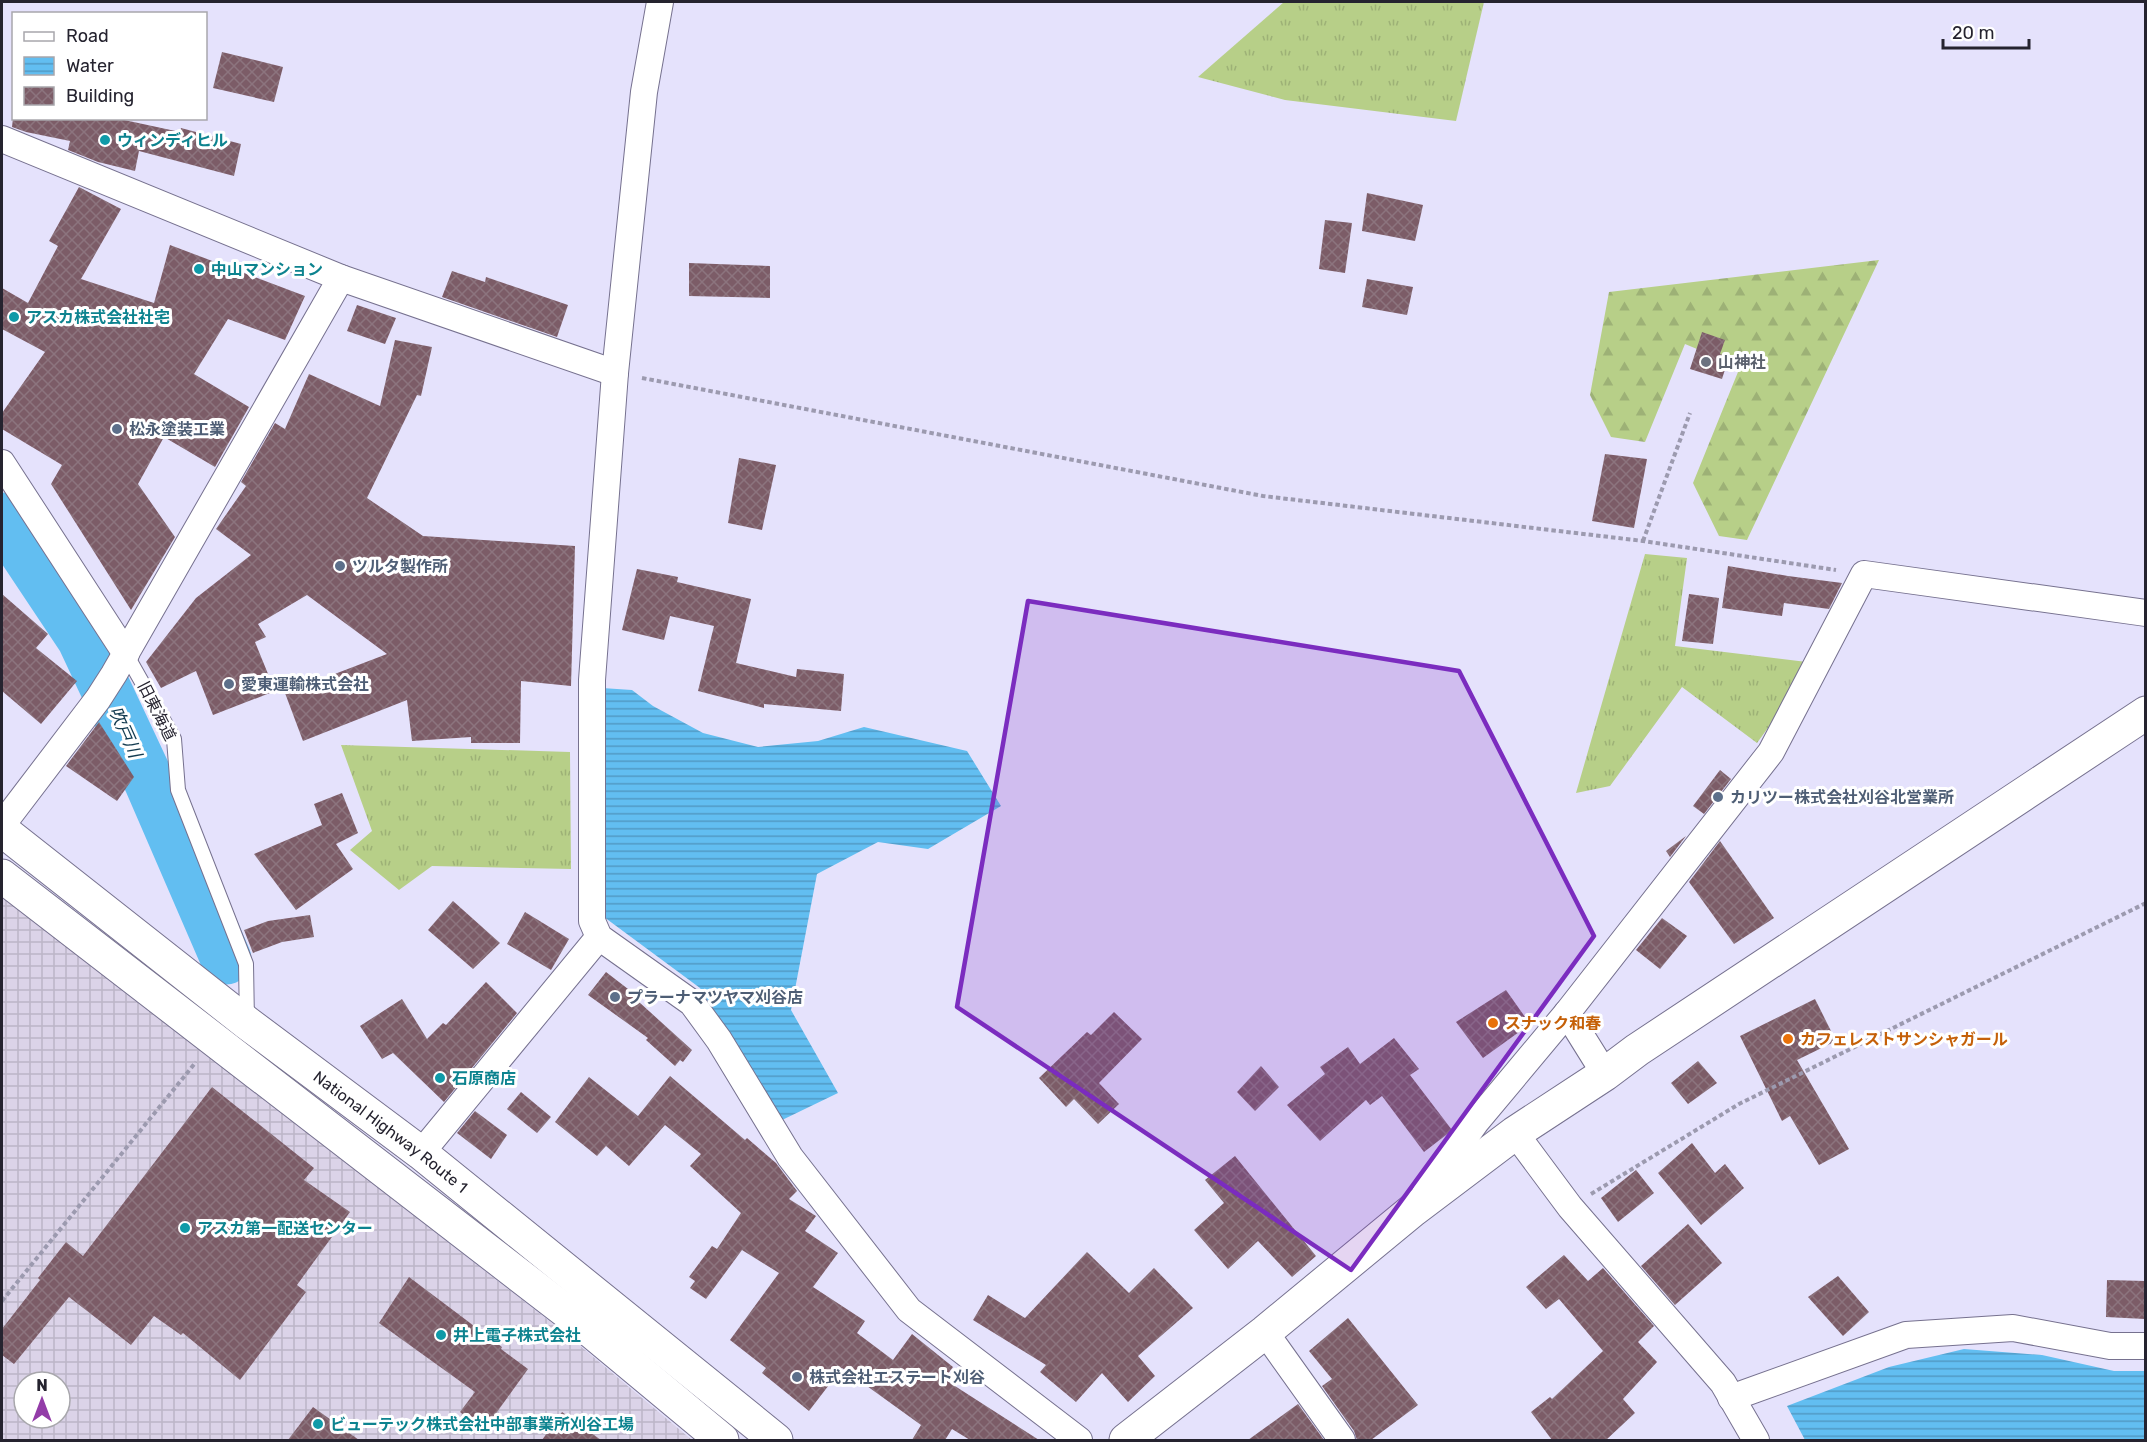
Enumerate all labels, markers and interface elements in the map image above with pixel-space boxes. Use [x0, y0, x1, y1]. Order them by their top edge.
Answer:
legend [12, 12, 207, 120]
scale bar [1943, 12, 2028, 50]
text: 20 m [1952, 22, 1994, 44]
text: Road [66, 25, 109, 47]
text: Water [66, 55, 114, 77]
text: Building [66, 85, 134, 107]
place label: ウィンディヒル [117, 131, 228, 150]
marker: ウィンディヒル [98, 133, 112, 147]
place label: 中山マンション [211, 260, 323, 279]
marker: 中山マンション [192, 262, 206, 276]
place label: アスカ株式会社社宅 [26, 308, 170, 327]
marker: アスカ株式会社社宅 [7, 310, 21, 324]
place label: 山神社 [1718, 353, 1766, 372]
marker: 山神社 [1699, 355, 1713, 369]
place label: 松永塗装工業 [129, 420, 225, 439]
marker: 松永塗装工業 [110, 422, 124, 436]
place label: ツルタ製作所 [352, 557, 448, 576]
marker: ツルタ製作所 [333, 559, 347, 573]
place label: 愛東運輸株式会社 [241, 675, 369, 694]
marker: 愛東運輸株式会社 [222, 677, 236, 691]
street label: 旧東海道 [134, 678, 180, 744]
water label: 吹戸川 [104, 703, 147, 763]
place label: カリツー株式会社刈谷北営業所 [1730, 788, 1954, 807]
marker: カリツー株式会社刈谷北営業所 [1711, 790, 1725, 804]
place label: プラーナマツヤマ刈谷店 [627, 988, 803, 1007]
marker: プラーナマツヤマ刈谷店 [608, 990, 622, 1004]
place label: スナック和春 [1505, 1014, 1601, 1033]
marker: スナック和春 [1486, 1016, 1500, 1030]
place label: カフェレストサンシャガール [1800, 1030, 2008, 1049]
marker: カフェレストサンシャガール [1781, 1032, 1795, 1046]
street label: National Highway Route 1 [310, 1067, 472, 1196]
place label: 石原商店 [452, 1069, 516, 1088]
marker: 石原商店 [433, 1071, 447, 1085]
place label: アスカ第一配送センター [197, 1219, 373, 1238]
marker: アスカ第一配送センター [178, 1221, 192, 1235]
place label: 井上電子株式会社 [453, 1326, 581, 1345]
marker: 井上電子株式会社 [434, 1328, 448, 1342]
place label: 株式会社エステート刈谷 [809, 1368, 985, 1387]
north arrow [12, 1370, 72, 1430]
marker: 株式会社エステート刈谷 [790, 1370, 804, 1384]
text: N [36, 1376, 48, 1395]
place label: ビューテック株式会社中部事業所刈谷工場 [330, 1415, 634, 1434]
marker: ビューテック株式会社中部事業所刈谷工場 [311, 1417, 325, 1431]

